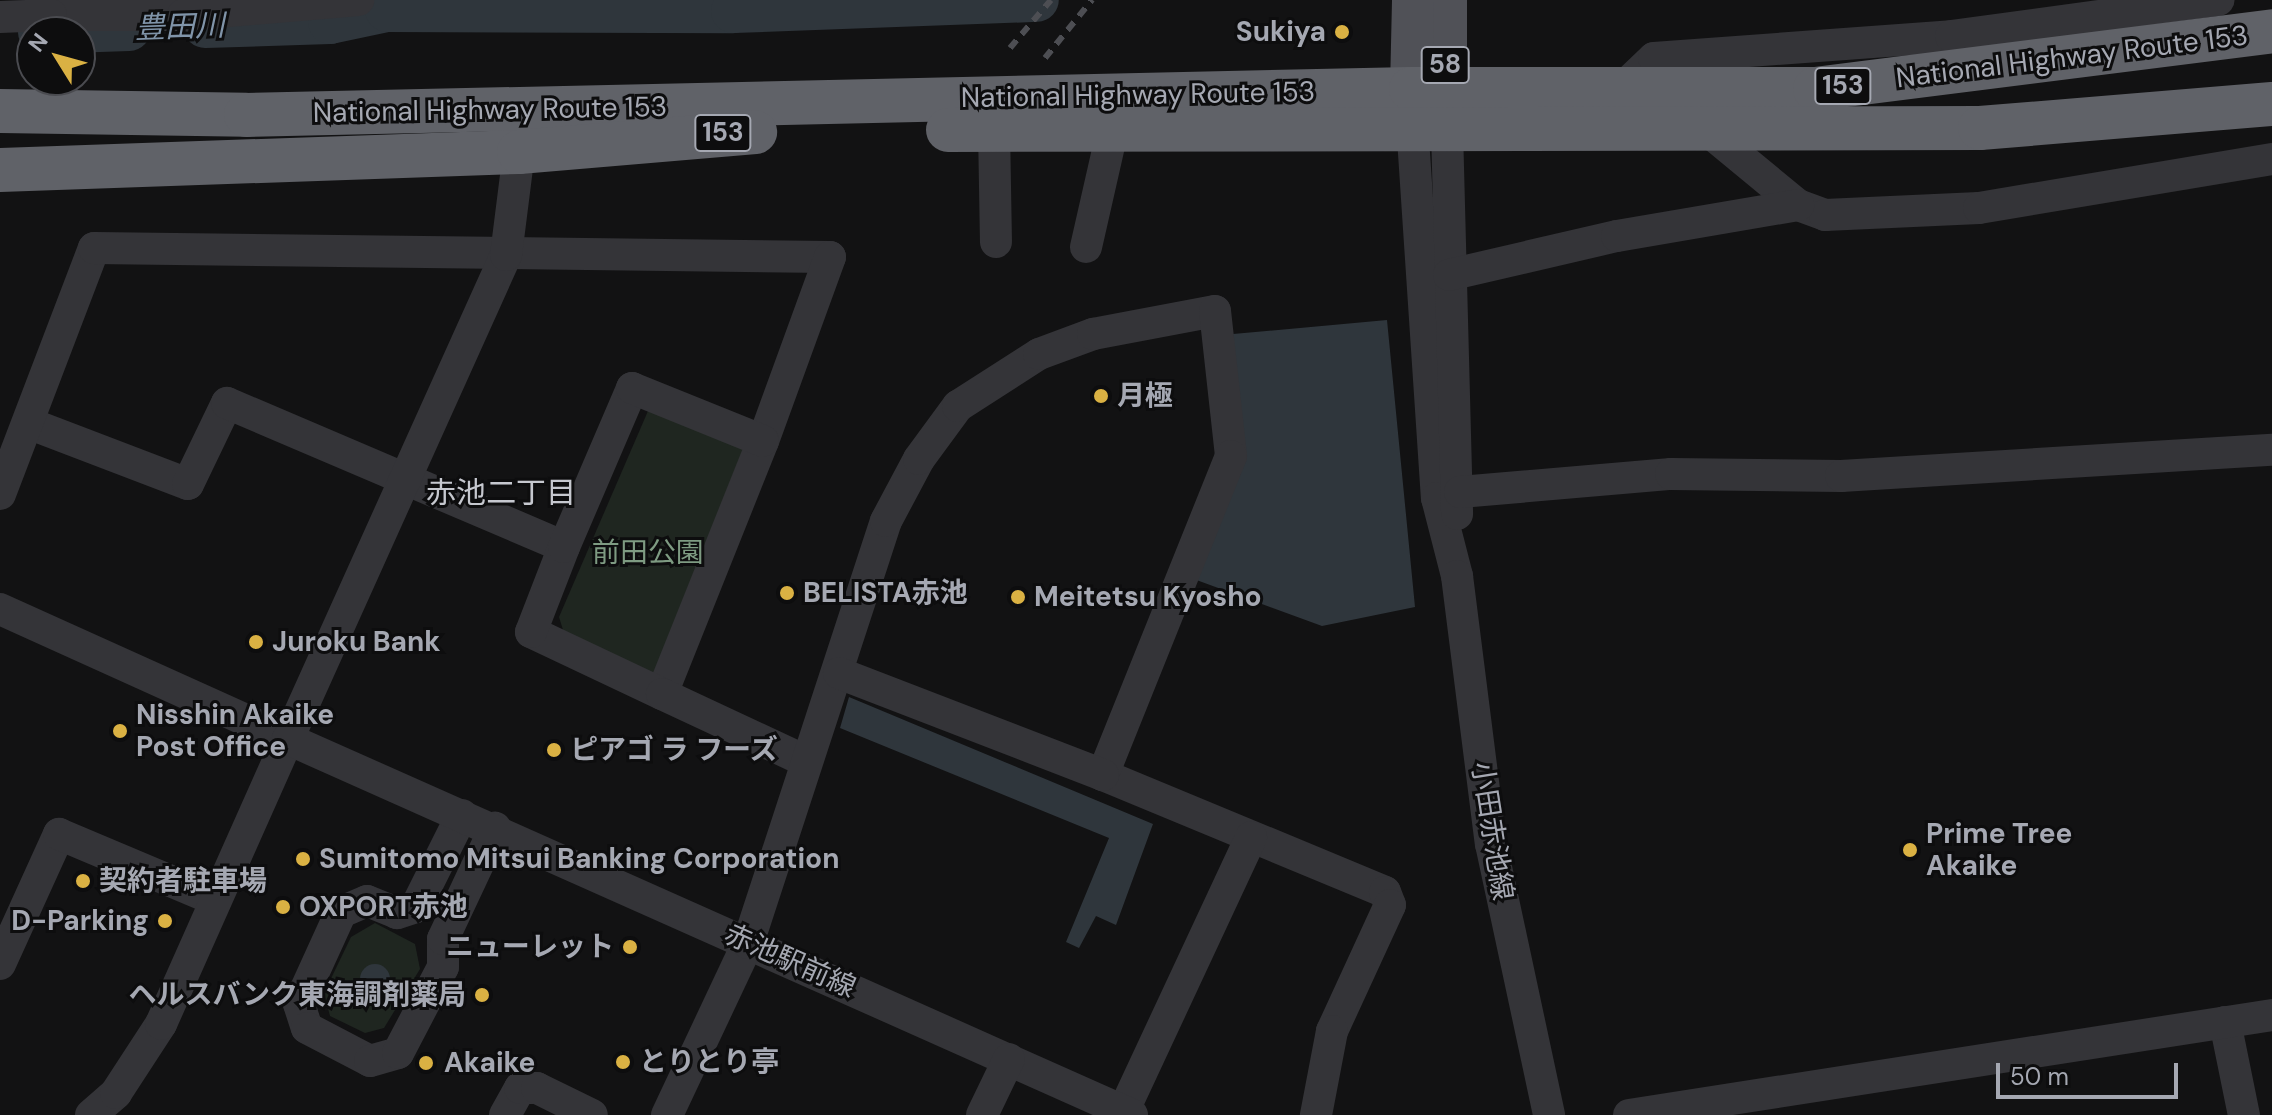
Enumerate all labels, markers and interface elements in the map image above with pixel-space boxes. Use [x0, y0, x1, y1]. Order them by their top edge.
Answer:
water label: 豊田川 [134, 7, 226, 47]
place label: Sukiya [1236, 15, 1326, 49]
north arrow [16, 16, 96, 96]
street label: National Highway Route 153 [1894, 19, 2250, 95]
marker: Sukiya [1333, 23, 1351, 41]
text: N [22, 27, 54, 58]
road number: 58 [1419, 43, 1471, 87]
road number: 153 [1813, 64, 1873, 108]
street label: National Highway Route 153 [961, 75, 1315, 115]
street label: National Highway Route 153 [313, 90, 667, 130]
road number: 153 [693, 111, 753, 155]
place label: 月極 [1117, 379, 1173, 413]
marker: 月極 [1092, 387, 1110, 405]
district label: 赤池二丁目 [426, 475, 576, 511]
park label: 前田公園 [592, 536, 704, 570]
place label: BELISTA赤池 [803, 576, 968, 610]
place label: Meitetsu Kyosho [1034, 580, 1262, 614]
marker: BELISTA赤池 [778, 584, 796, 602]
marker: Meitetsu Kyosho [1009, 588, 1027, 606]
place label: Juroku Bank [272, 625, 440, 659]
marker: Juroku Bank [247, 633, 265, 651]
place label: Nisshin Akaike Post Office [136, 698, 334, 764]
marker: Nisshin Akaike Post Office [111, 722, 129, 740]
place label: ピアゴ ラ フーズ [570, 733, 779, 767]
marker: ピアゴ ラ フーズ [545, 741, 563, 759]
street label: 小田赤池線 [1464, 759, 1520, 903]
place label: Prime Tree Akaike [1926, 817, 2072, 883]
marker: Prime Tree Akaike [1901, 841, 1919, 859]
place label: Sumitomo Mitsui Banking Corporation [319, 842, 839, 876]
marker: Sumitomo Mitsui Banking Corporation [294, 850, 312, 868]
place label: 契約者駐車場 [99, 864, 267, 898]
marker: 契約者駐車場 [74, 872, 92, 890]
place label: OXPORT赤池 [299, 890, 468, 924]
marker: OXPORT赤池 [274, 898, 292, 916]
place label: D-Parking [11, 904, 149, 938]
marker: D-Parking [156, 912, 174, 930]
street label: 赤池駅前線 [719, 917, 861, 1005]
place label: ニューレット [446, 930, 614, 964]
marker: ニューレット [621, 938, 639, 956]
place label: ヘルスバンク東海調剤薬局 [130, 978, 466, 1012]
marker: ヘルスバンク東海調剤薬局 [473, 986, 491, 1004]
place label: とりとり亭 [639, 1045, 779, 1079]
place label: Akaike [444, 1046, 535, 1080]
scale bar [2000, 1047, 2182, 1097]
marker: Akaike [415, 1052, 437, 1074]
marker: とりとり亭 [614, 1053, 632, 1071]
text: 50 m [2010, 1061, 2069, 1092]

